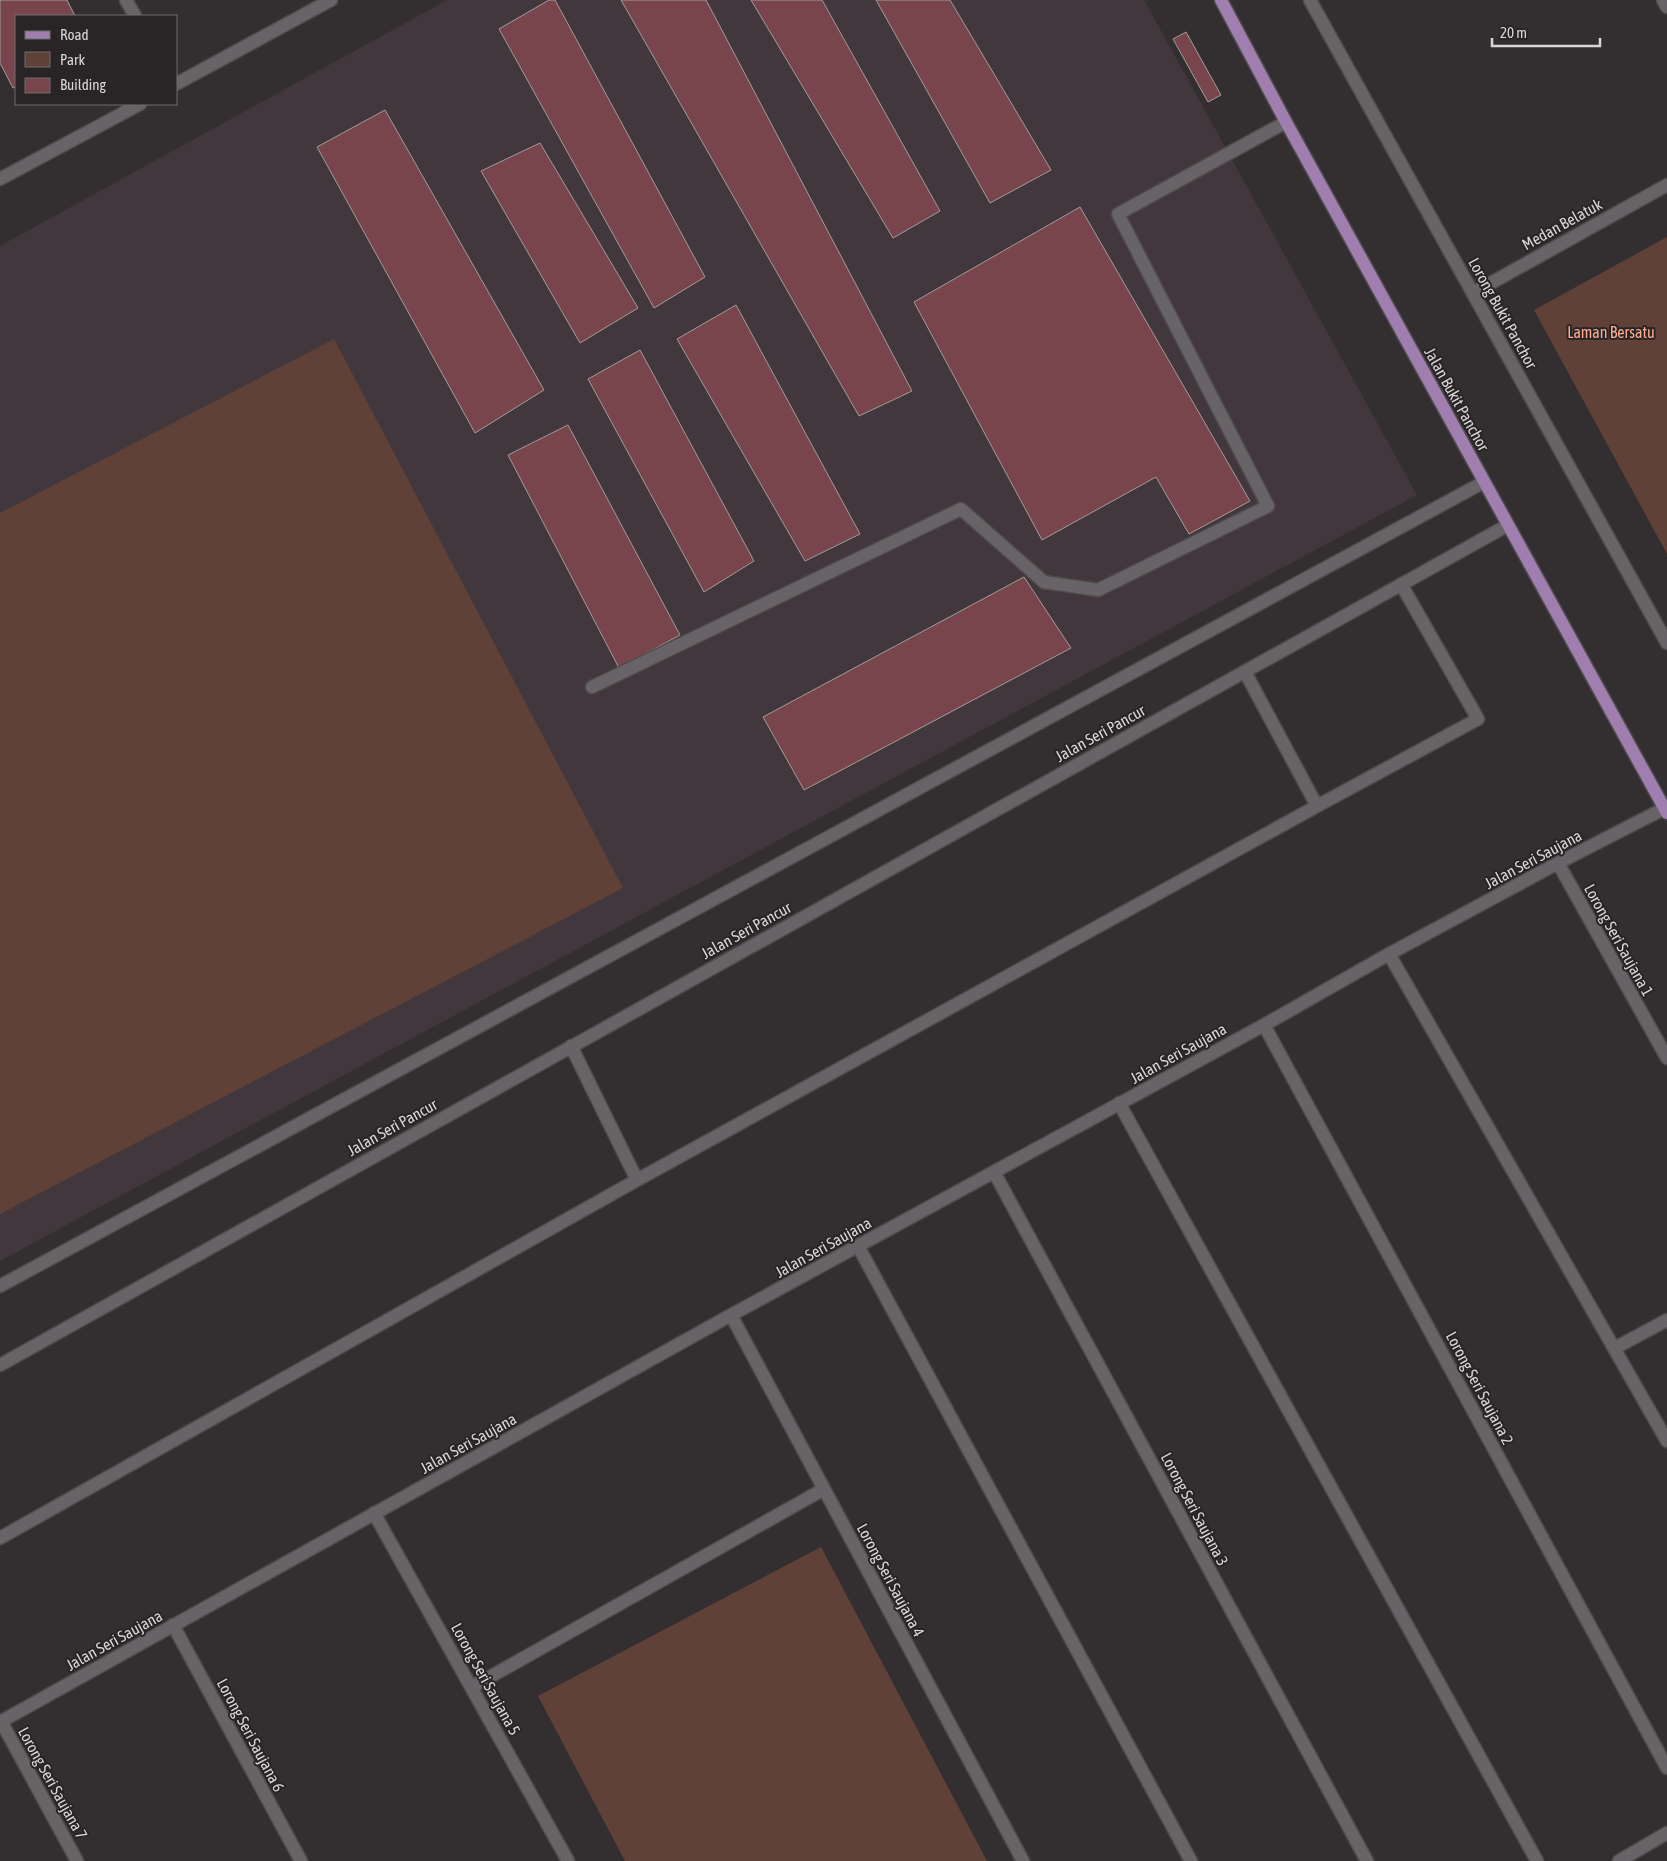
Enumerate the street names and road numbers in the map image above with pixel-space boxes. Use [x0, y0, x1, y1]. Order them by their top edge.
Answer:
street label: Medan Belatuk [1519, 195, 1605, 253]
street label: Lorong Bukit Panchor [1464, 255, 1541, 372]
street label: Jalan Bukit Panchor [1421, 344, 1493, 454]
street label: Jalan Seri Pancur [1052, 701, 1148, 765]
street label: Jalan Seri Saujana [1482, 826, 1585, 893]
street label: Lorong Seri Saujana 1 [1580, 881, 1657, 1000]
street label: Jalan Seri Pancur [698, 898, 794, 962]
street label: Jalan Seri Saujana [1127, 1019, 1230, 1088]
street label: Jalan Seri Pancur [344, 1095, 440, 1159]
street label: Jalan Seri Saujana [772, 1213, 875, 1282]
street label: Lorong Seri Saujana 2 [1442, 1328, 1517, 1448]
street label: Jalan Seri Saujana [417, 1409, 520, 1478]
street label: Lorong Seri Saujana 3 [1157, 1449, 1232, 1569]
street label: Lorong Seri Saujana 4 [853, 1520, 928, 1640]
street label: Jalan Seri Saujana [63, 1606, 166, 1675]
street label: Lorong Seri Saujana 5 [447, 1620, 524, 1739]
street label: Lorong Seri Saujana 6 [213, 1675, 288, 1795]
street label: Lorong Seri Saujana 7 [14, 1724, 91, 1843]

